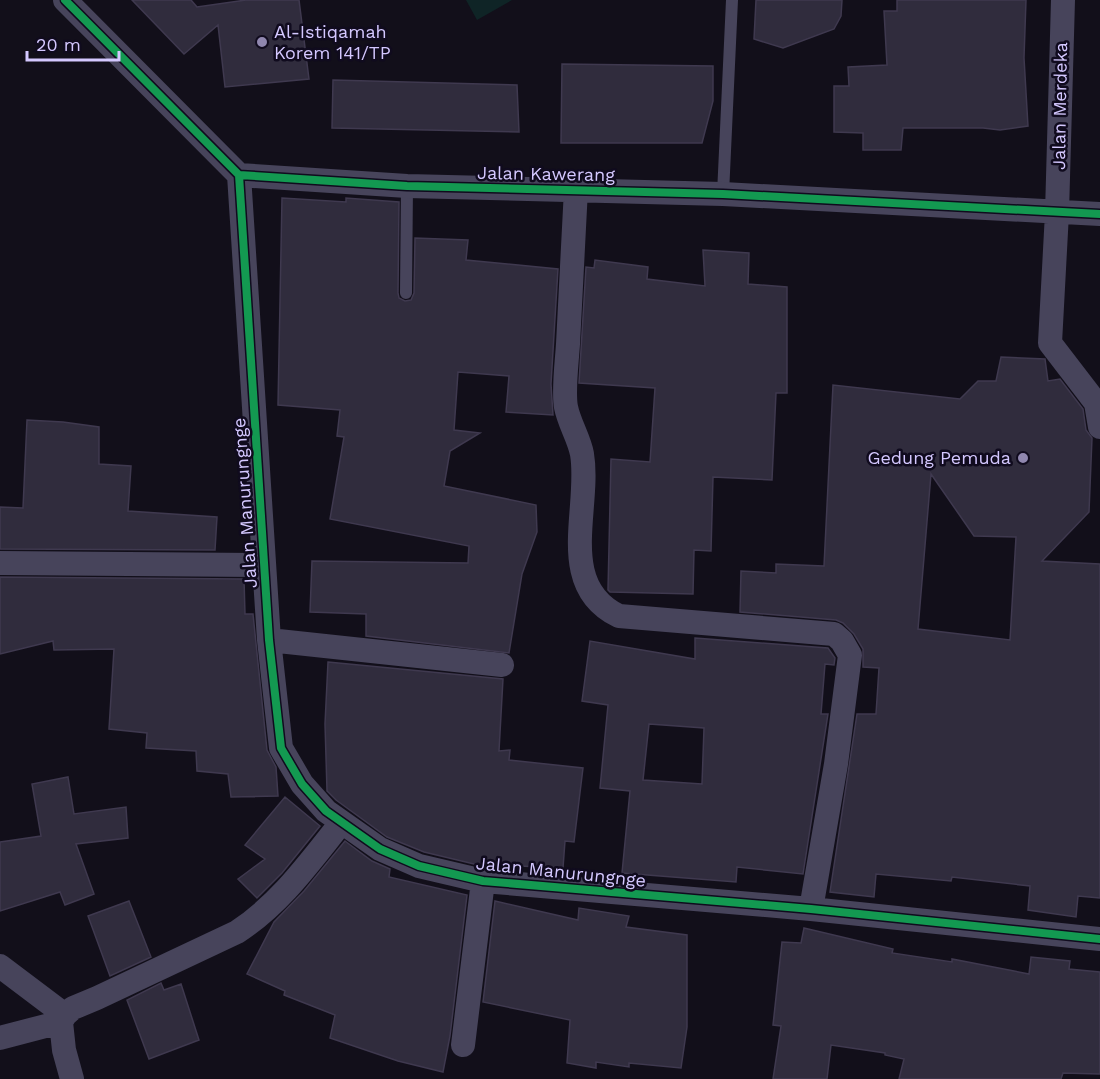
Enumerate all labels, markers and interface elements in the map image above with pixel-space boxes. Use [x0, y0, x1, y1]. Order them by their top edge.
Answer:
place label: Al-Istiqamah Korem 141/TP [274, 21, 391, 63]
scale bar [27, 24, 118, 62]
text: 20 m [36, 34, 81, 55]
marker: Al-Istiqamah Korem 141/TP [255, 35, 269, 49]
street label: Jalan Merdeka [1048, 42, 1071, 170]
street label: Jalan Kawerang [477, 162, 615, 185]
street label: Jalan Manurungnge [228, 417, 261, 589]
place label: Gedung Pemuda [867, 447, 1011, 468]
marker: Gedung Pemuda [1016, 451, 1030, 465]
street label: Jalan Manurungnge [475, 852, 647, 891]

